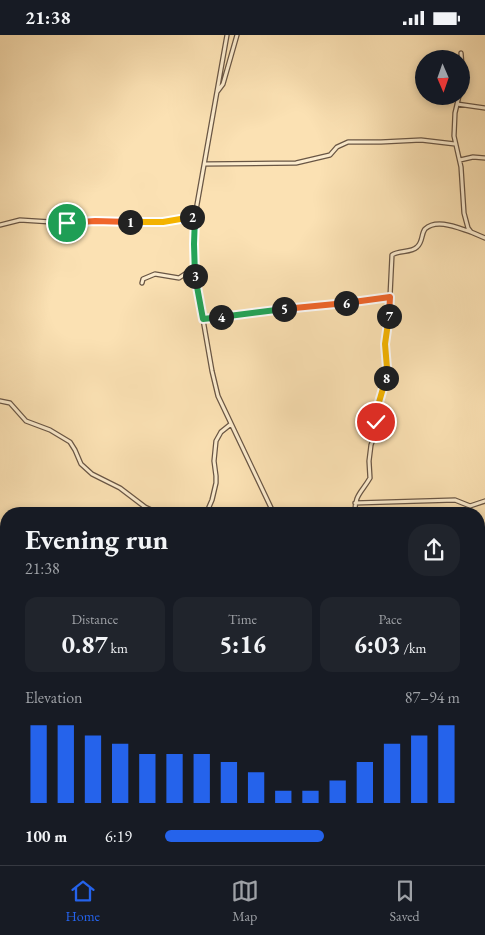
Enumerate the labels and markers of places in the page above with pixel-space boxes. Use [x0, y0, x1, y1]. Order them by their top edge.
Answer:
pin [46, 202, 88, 244]
pin: 2 [180, 205, 204, 229]
pin: 1 [118, 209, 142, 235]
pin: 3 [182, 263, 208, 289]
pin: 6 [334, 291, 358, 315]
pin: 5 [272, 297, 296, 321]
pin: 7 [376, 303, 402, 329]
pin: 4 [208, 305, 234, 329]
pin: 8 [374, 365, 398, 391]
pin [355, 401, 397, 443]

